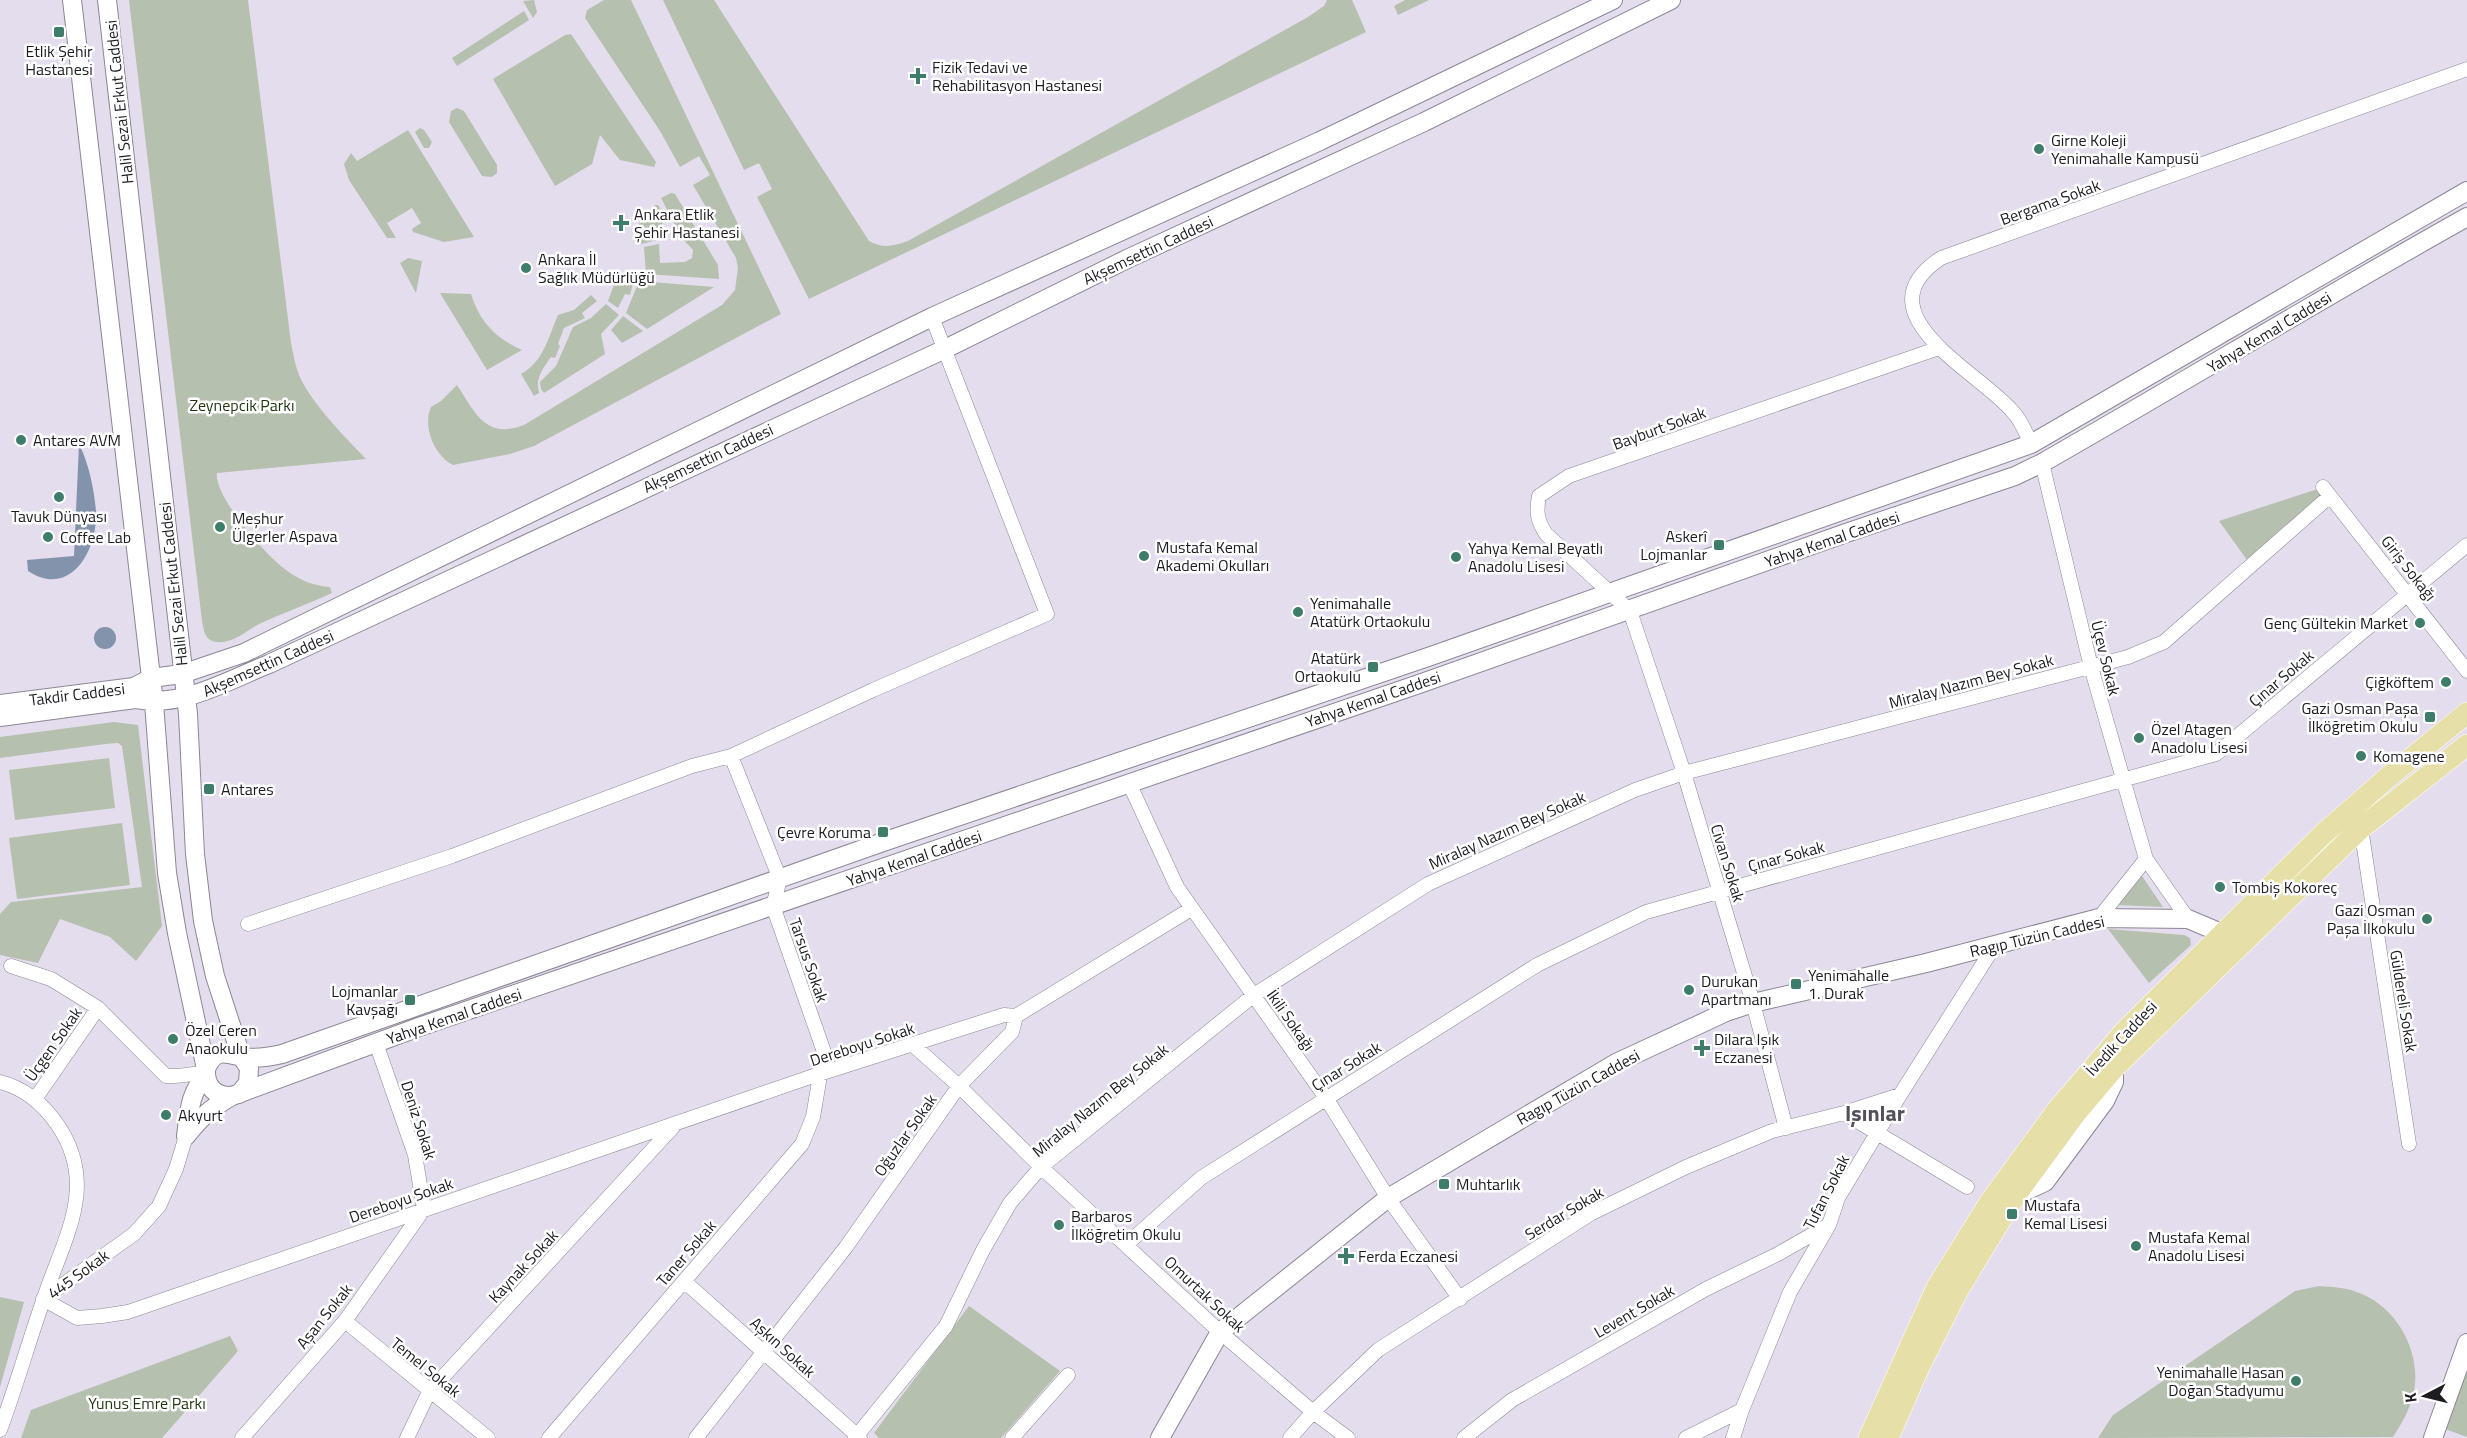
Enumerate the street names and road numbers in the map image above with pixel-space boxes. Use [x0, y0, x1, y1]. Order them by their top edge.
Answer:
street label: Halil Sezai Erkut Caddesi [98, 19, 140, 185]
street label: Bergama Sokak [1997, 173, 2104, 231]
street label: Akşemsettin Caddesi [1079, 209, 1217, 291]
street label: Yahya Kemal Caddesi [2202, 285, 2336, 379]
street label: Bayburt Sokak [1609, 400, 1709, 456]
street label: Akşemsettin Caddesi [639, 417, 777, 499]
street label: Halil Sezai Erkut Caddesi [152, 501, 194, 667]
street label: Yahya Kemal Caddesi [1761, 505, 1903, 573]
street label: Giriş Sokağı [2376, 530, 2442, 606]
street label: Üçev Sokak [2085, 618, 2127, 698]
street label: Akşemsettin Caddesi [199, 623, 337, 703]
street label: Çınar Sokak [2243, 643, 2319, 712]
street label: Miralay Nazım Bey Sokak [1886, 647, 2056, 715]
street label: Yahya Kemal Caddesi [1302, 665, 1444, 733]
street label: Takdir Caddesi [28, 676, 126, 712]
street label: Miralay Nazım Bey Sokak [1425, 784, 1590, 875]
street label: Civan Sokak [1705, 821, 1751, 905]
street label: Yahya Kemal Caddesi [843, 824, 985, 892]
street label: Çınar Sokak [1745, 834, 1827, 878]
street label: Ragıp Tüzün Caddesi [1967, 909, 2107, 963]
street label: Tarsus Sokak [783, 915, 835, 1006]
street label: Güldereli Sokak [2384, 948, 2424, 1054]
street label: Yahya Kemal Caddesi [383, 982, 525, 1050]
street label: İkili Sokağı [1261, 984, 1321, 1056]
street label: İvedik Caddesi [2080, 995, 2162, 1081]
street label: Üçgen Sokak [19, 1002, 88, 1086]
street label: Dereboyu Sokak [807, 1016, 918, 1072]
street label: Çınar Sokak [1306, 1035, 1386, 1097]
street label: Miralay Nazım Bey Sokak [1027, 1037, 1174, 1163]
street label: Ragıp Tüzün Caddesi [1512, 1043, 1644, 1131]
street label: Deniz Sokak [395, 1077, 443, 1163]
street label: Oğuzlar Sokak [868, 1089, 942, 1181]
street label: Tufan Sokak [1797, 1150, 1855, 1234]
street label: Dereboyu Sokak [346, 1171, 457, 1229]
street label: Serdar Sokak [1520, 1180, 1608, 1246]
street label: Taner Sokak [650, 1214, 722, 1291]
street label: Kaynak Sokak [483, 1224, 564, 1308]
street label: 445 Sokak [42, 1243, 114, 1305]
street label: Omurtak Sokak [1159, 1250, 1251, 1338]
street label: Aşan Sokak [290, 1278, 358, 1354]
street label: Levent Sokak [1589, 1278, 1679, 1344]
street label: Aşkın Sokak [745, 1311, 821, 1383]
street label: Temel Sokak [386, 1331, 466, 1403]

